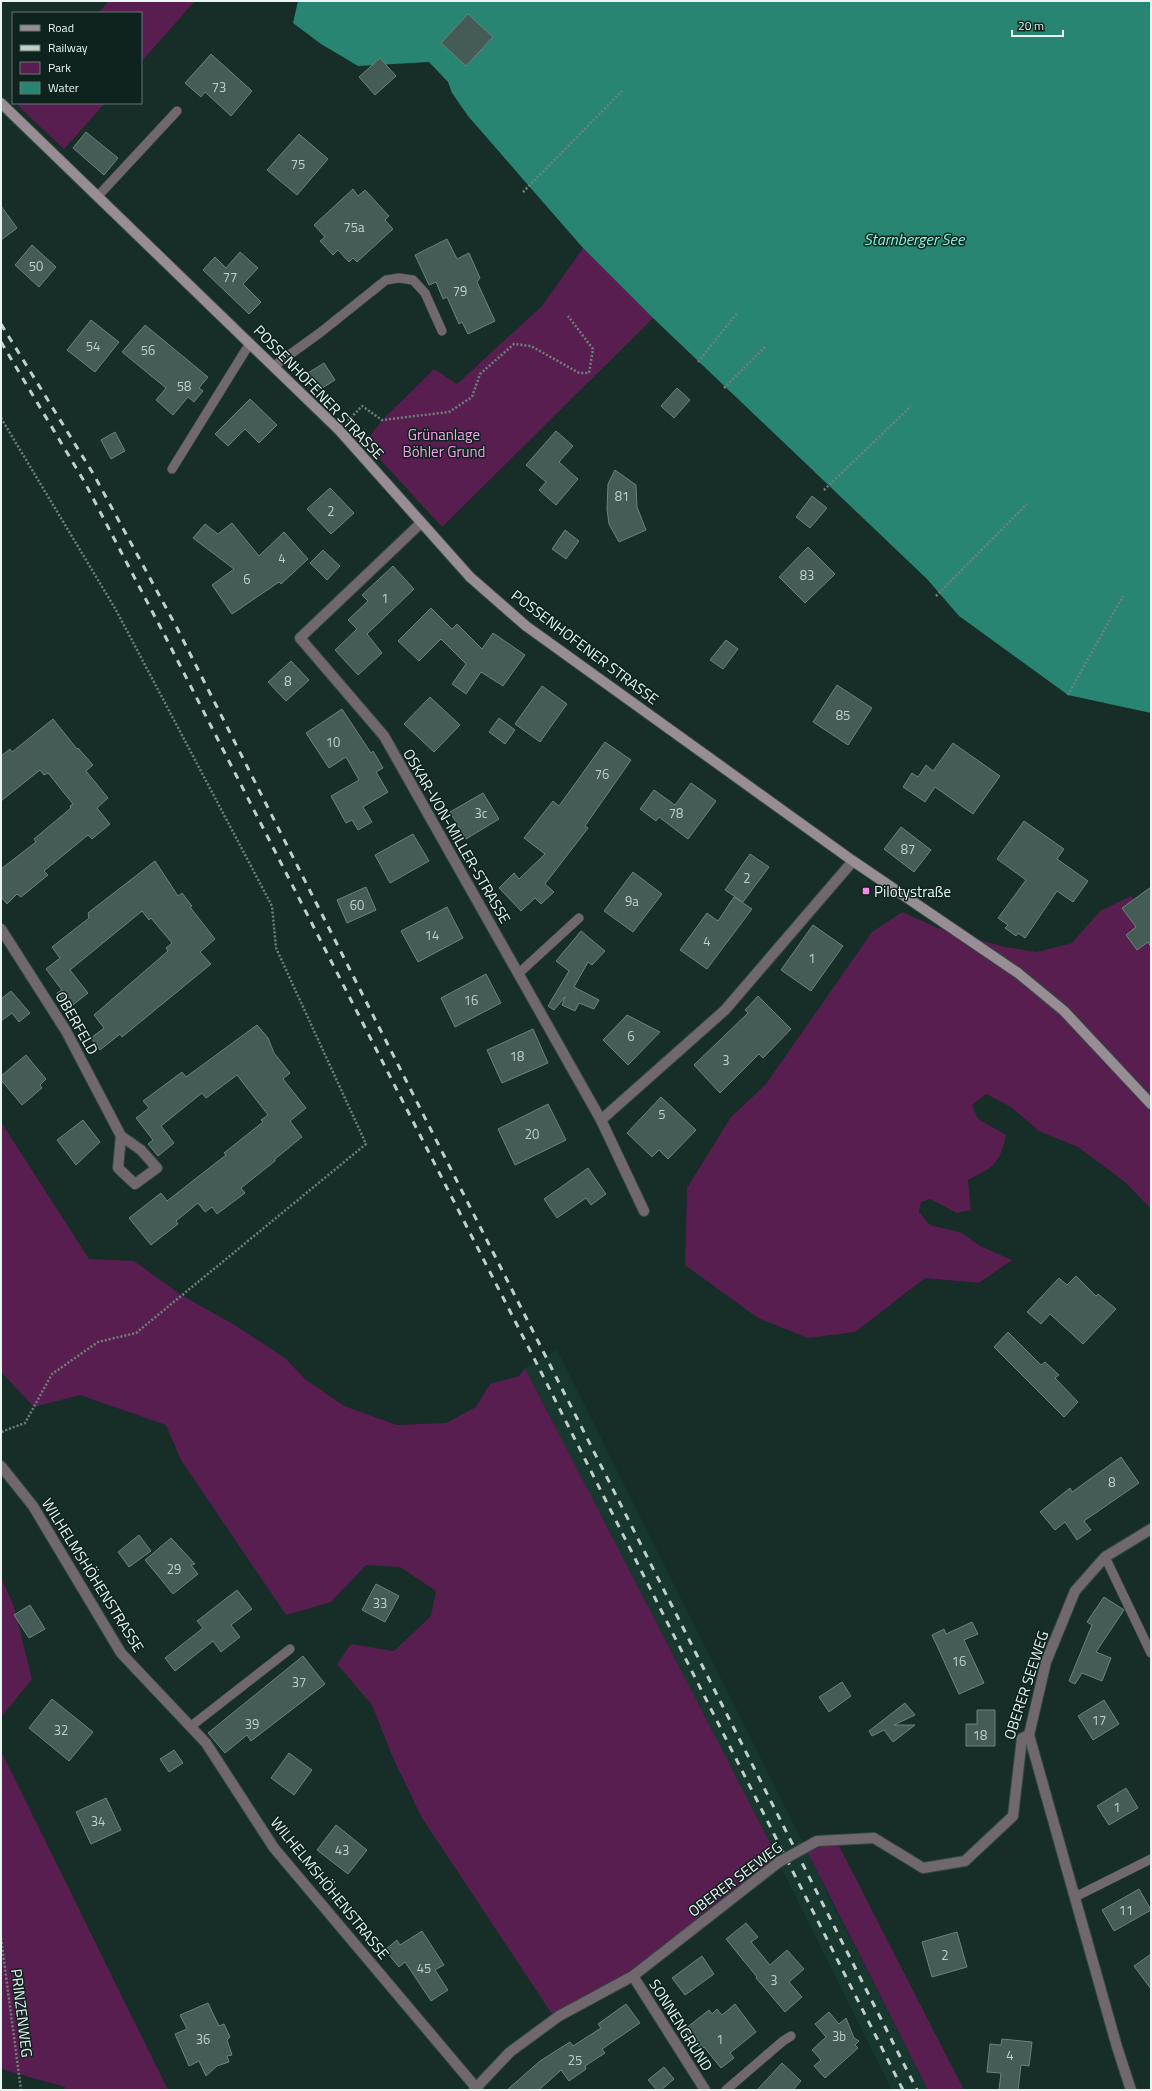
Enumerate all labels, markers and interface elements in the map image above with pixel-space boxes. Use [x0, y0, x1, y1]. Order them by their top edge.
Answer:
legend [12, 12, 142, 104]
scale bar [1012, 12, 1063, 38]
text: 20 m [1018, 16, 1044, 35]
text: Road [48, 18, 74, 37]
text: Railway [48, 38, 88, 57]
text: Park [48, 58, 71, 77]
house number: 73 [212, 77, 226, 97]
text: Water [48, 78, 79, 97]
house number: 75 [291, 154, 305, 174]
house number: 75a [343, 217, 365, 237]
water label: Starnberger See [864, 227, 966, 251]
house number: 50 [29, 256, 43, 276]
house number: 77 [223, 267, 237, 287]
house number: 79 [453, 281, 467, 301]
street label: POSSENHOFENER STRASSE [248, 320, 390, 464]
house number: 54 [86, 336, 100, 356]
house number: 56 [141, 340, 155, 360]
house number: 58 [177, 376, 191, 396]
park label: Grünanlage Böhler Grund [402, 423, 486, 463]
house number: 81 [615, 486, 629, 506]
house number: 2 [327, 501, 335, 521]
house number: 4 [278, 548, 286, 568]
house number: 83 [800, 565, 814, 585]
house number: 6 [243, 569, 251, 589]
street label: POSSENHOFENER STRASSE [507, 584, 663, 710]
house number: 1 [381, 588, 389, 608]
house number: 8 [284, 671, 292, 691]
house number: 85 [836, 705, 850, 725]
house number: 10 [326, 732, 340, 752]
street label: OSKAR-VON-MILLER-STRASSE [397, 744, 517, 928]
house number: 76 [595, 764, 609, 784]
house number: 3c [475, 803, 488, 823]
house number: 78 [669, 803, 683, 823]
house number: 87 [901, 839, 915, 859]
house number: 2 [743, 868, 751, 888]
place label: Pilotystraße [874, 880, 951, 903]
marker: Pilotystraße [861, 886, 871, 896]
house number: 9a [625, 891, 639, 911]
house number: 60 [350, 895, 364, 915]
house number: 14 [425, 925, 439, 945]
house number: 4 [703, 931, 711, 951]
house number: 1 [808, 948, 816, 968]
street label: OBERFELD [50, 987, 104, 1059]
house number: 16 [464, 990, 478, 1010]
house number: 6 [627, 1026, 635, 1046]
house number: 18 [510, 1046, 524, 1066]
house number: 3 [722, 1050, 730, 1070]
house number: 5 [658, 1104, 666, 1124]
house number: 20 [525, 1124, 539, 1144]
house number: 8 [1108, 1472, 1116, 1492]
street label: WILHELMSHÖHENSTRASSE [36, 1494, 150, 1656]
house number: 29 [167, 1559, 181, 1579]
house number: 33 [373, 1593, 387, 1613]
street label: OBERER SEEWEG [998, 1628, 1054, 1742]
house number: 16 [952, 1651, 966, 1671]
house number: 37 [292, 1672, 306, 1692]
house number: 17 [1092, 1710, 1106, 1730]
house number: 39 [245, 1714, 259, 1734]
house number: 32 [54, 1720, 68, 1740]
house number: 18 [973, 1725, 987, 1745]
house number: 1 [1113, 1797, 1121, 1817]
house number: 34 [91, 1811, 105, 1831]
street label: WILHELMSHÖHENSTRASSE [265, 1812, 395, 1964]
street label: OBERER SEEWEG [683, 1836, 787, 1922]
house number: 43 [335, 1840, 349, 1860]
house number: 11 [1119, 1900, 1133, 1920]
house number: 2 [941, 1945, 949, 1965]
house number: 45 [417, 1958, 431, 1978]
street label: PRINZENWEG [5, 1967, 39, 2059]
house number: 3 [770, 1970, 778, 1990]
street label: SONNENGRUND [644, 1975, 718, 2075]
house number: 3b [832, 2026, 846, 2046]
house number: 36 [196, 2029, 210, 2049]
house number: 1 [716, 2029, 724, 2049]
house number: 4 [1006, 2045, 1014, 2065]
house number: 25 [568, 2050, 582, 2070]

